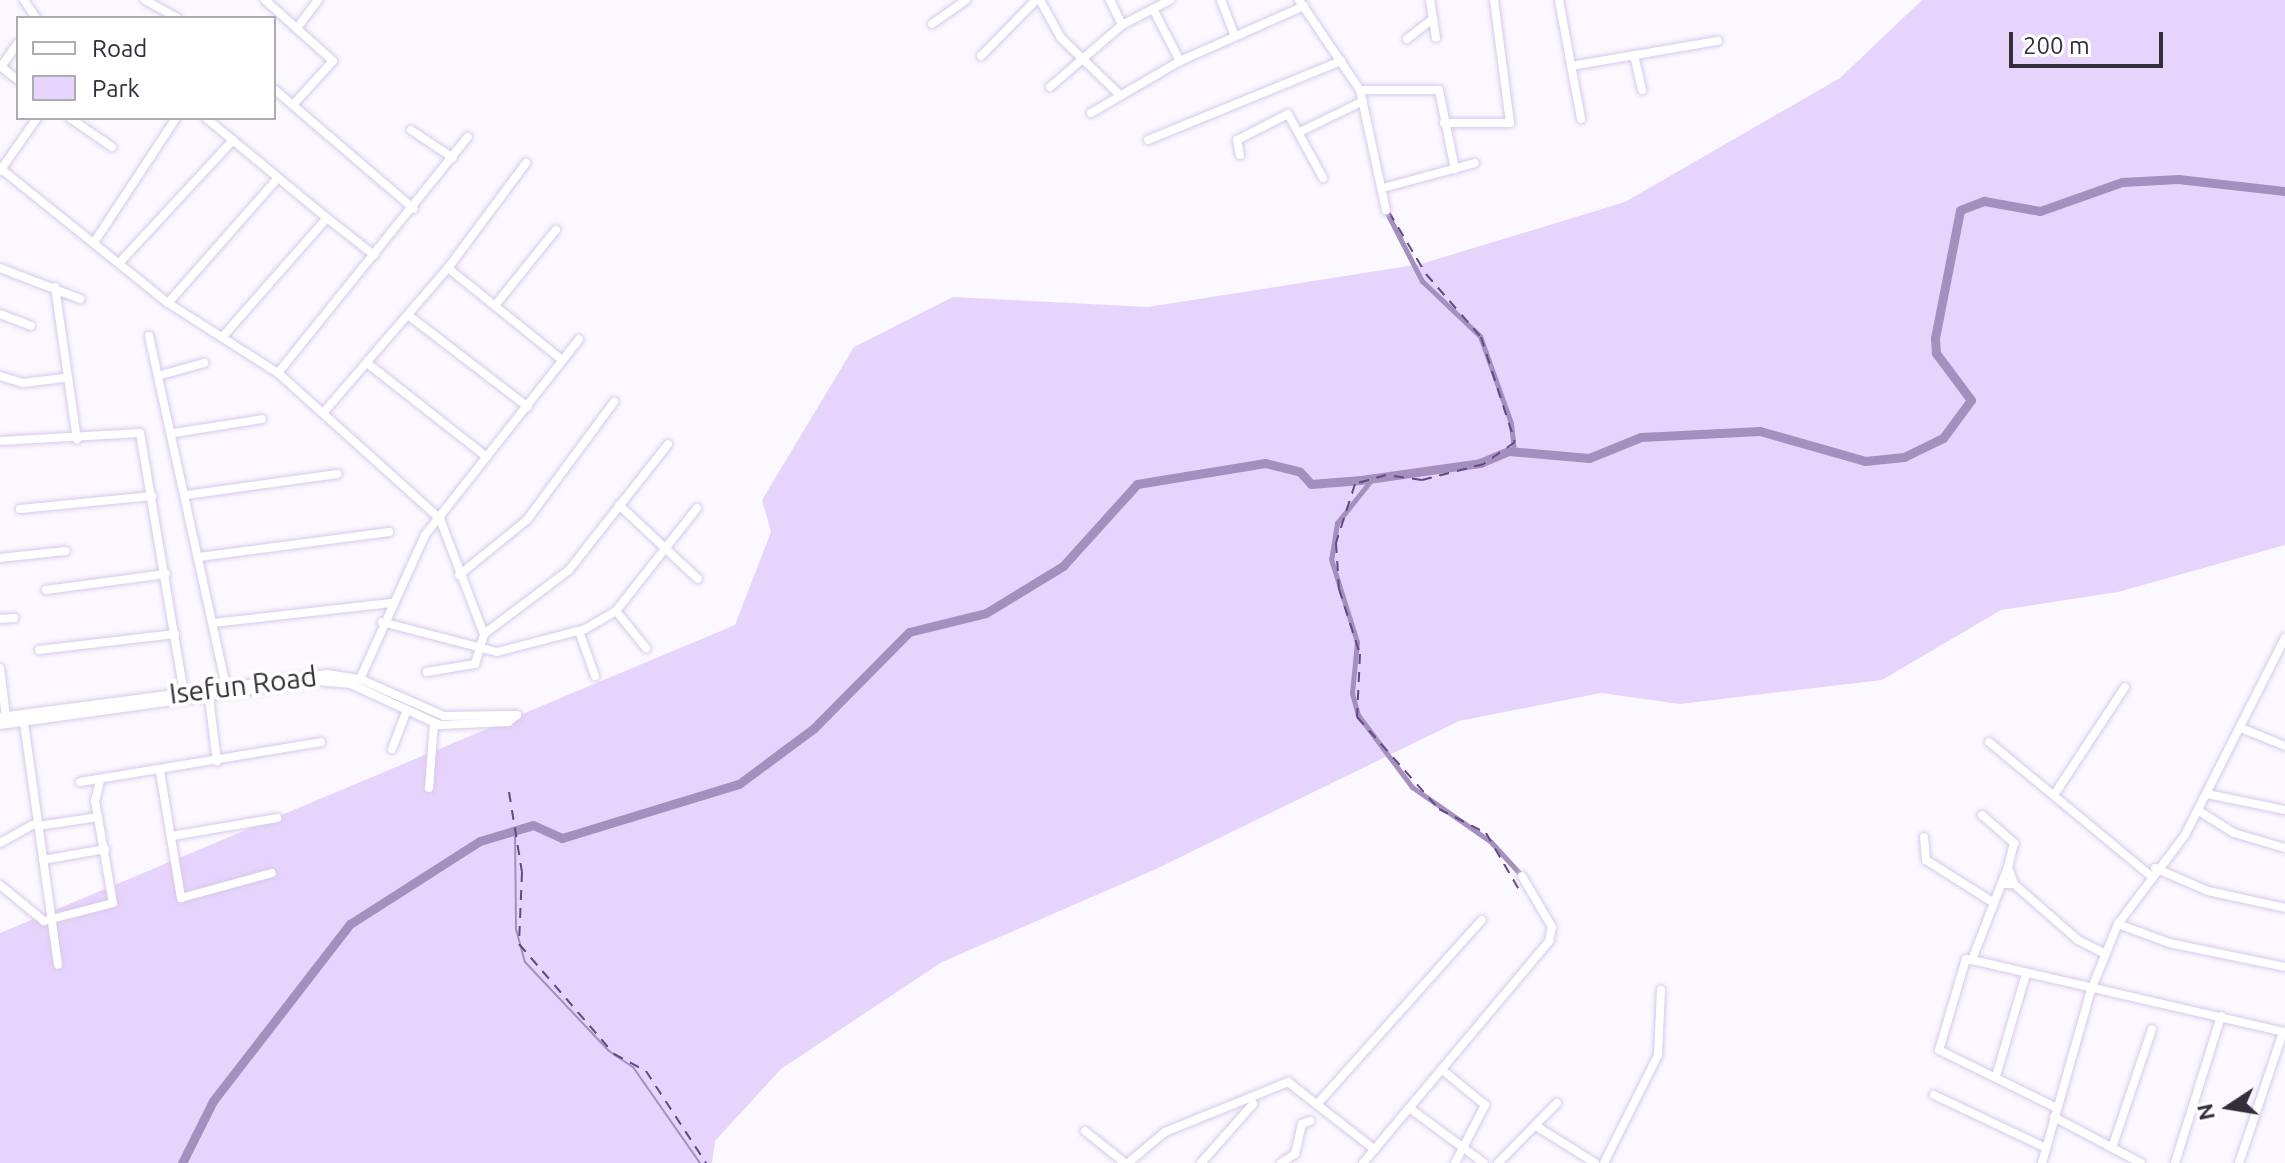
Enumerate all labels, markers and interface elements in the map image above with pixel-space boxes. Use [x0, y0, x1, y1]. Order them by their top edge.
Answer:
legend [16, 16, 276, 120]
scale bar [2013, 16, 2167, 66]
text: 200 m [2023, 32, 2090, 59]
text: Road [92, 35, 147, 62]
text: Park [92, 75, 140, 102]
street label: Isefun Road [167, 659, 319, 711]
north arrow [2189, 1067, 2269, 1147]
text: N [2191, 1101, 2219, 1123]

